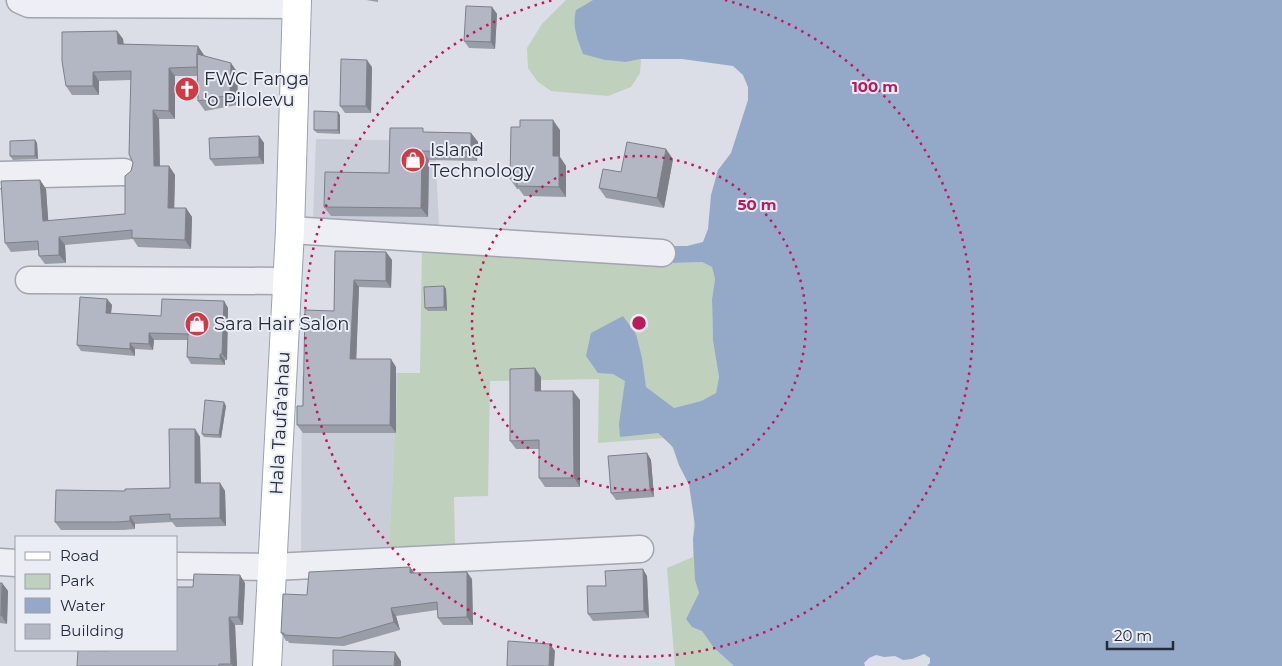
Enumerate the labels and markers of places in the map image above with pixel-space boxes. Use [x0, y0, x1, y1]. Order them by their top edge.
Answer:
place label: FWC Fanga 'o Pilolevu [204, 68, 309, 111]
church icon: FWC Fanga 'o Pilolevu [174, 76, 200, 102]
place label: Island Technology [430, 139, 534, 182]
shop icon: Island Technology [400, 147, 426, 173]
shop icon: Sara Hair Salon [184, 311, 210, 337]
place label: Sara Hair Salon [214, 313, 350, 335]
centre of rings [630, 314, 648, 332]

